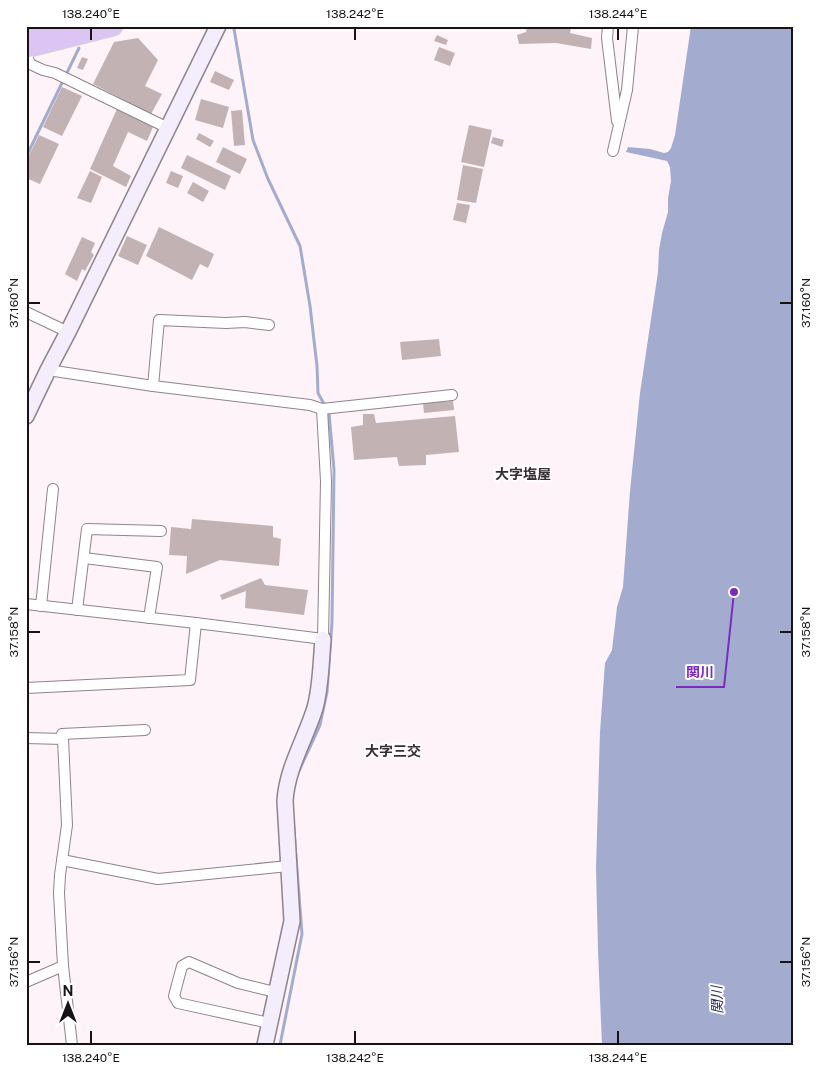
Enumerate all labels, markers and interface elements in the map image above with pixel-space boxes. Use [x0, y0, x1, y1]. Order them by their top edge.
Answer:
text: 138.240°E [62, 7, 120, 21]
text: 138.242°E [326, 7, 384, 21]
text: 138.244°E [589, 7, 647, 21]
text: 37.160°N [7, 278, 21, 328]
text: 37.160°N [799, 278, 813, 328]
district label: 大字塩屋 [495, 466, 551, 482]
text: 37.158°N [7, 607, 21, 657]
text: 37.158°N [799, 607, 813, 657]
callout: 関川 [676, 658, 724, 687]
text: 関川 [686, 664, 714, 680]
district label: 大字三交 [365, 743, 421, 759]
text: 37.156°N [7, 937, 21, 987]
text: 37.156°N [799, 937, 813, 987]
north arrow [42, 978, 92, 1028]
text: N [63, 983, 73, 999]
water label: 関川 [708, 984, 725, 1014]
text: 138.240°E [62, 1051, 120, 1065]
text: 138.242°E [326, 1051, 384, 1065]
text: 138.244°E [589, 1051, 647, 1065]

